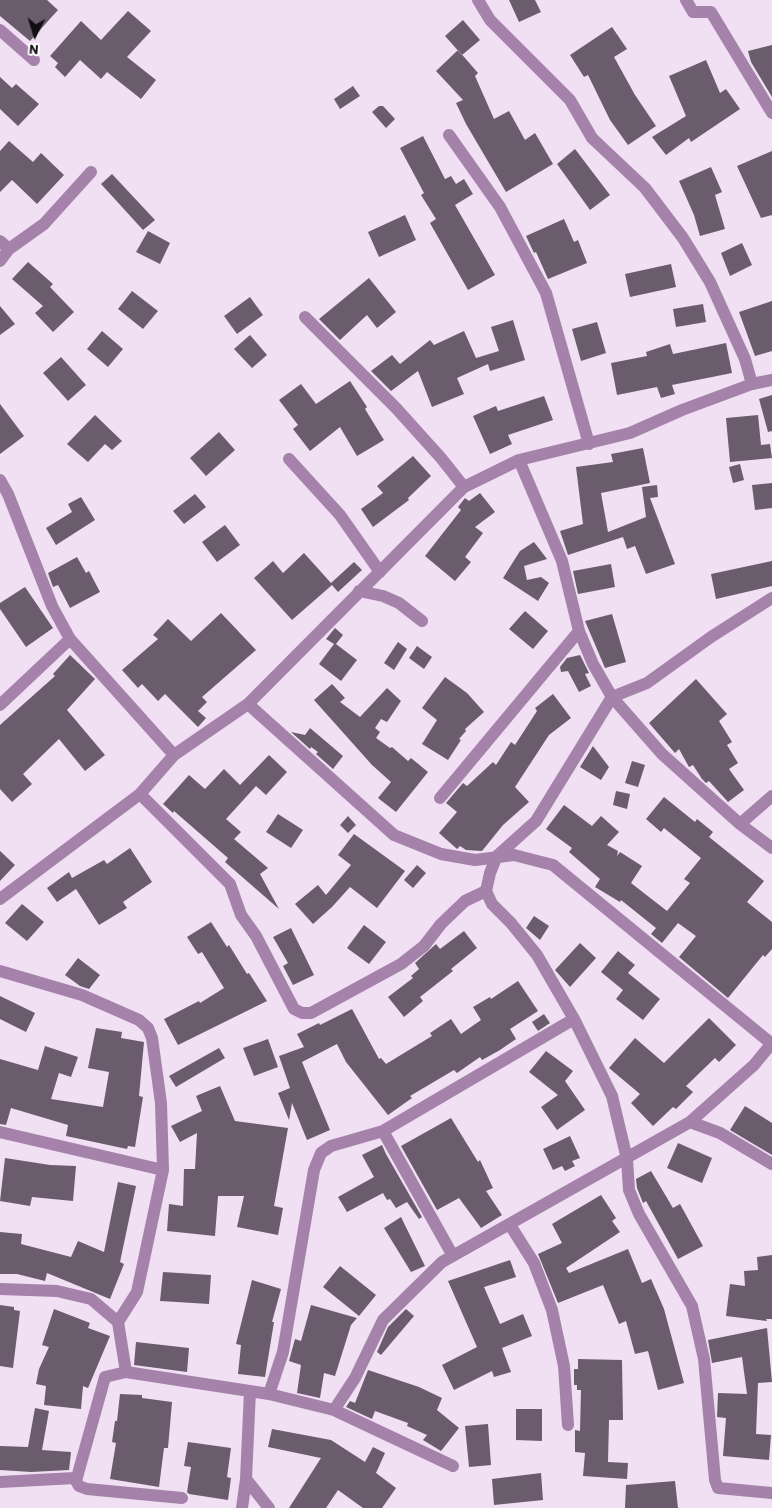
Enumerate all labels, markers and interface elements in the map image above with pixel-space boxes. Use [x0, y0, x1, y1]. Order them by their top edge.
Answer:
north arrow [10, 10, 60, 60]
text: N [28, 42, 39, 59]

